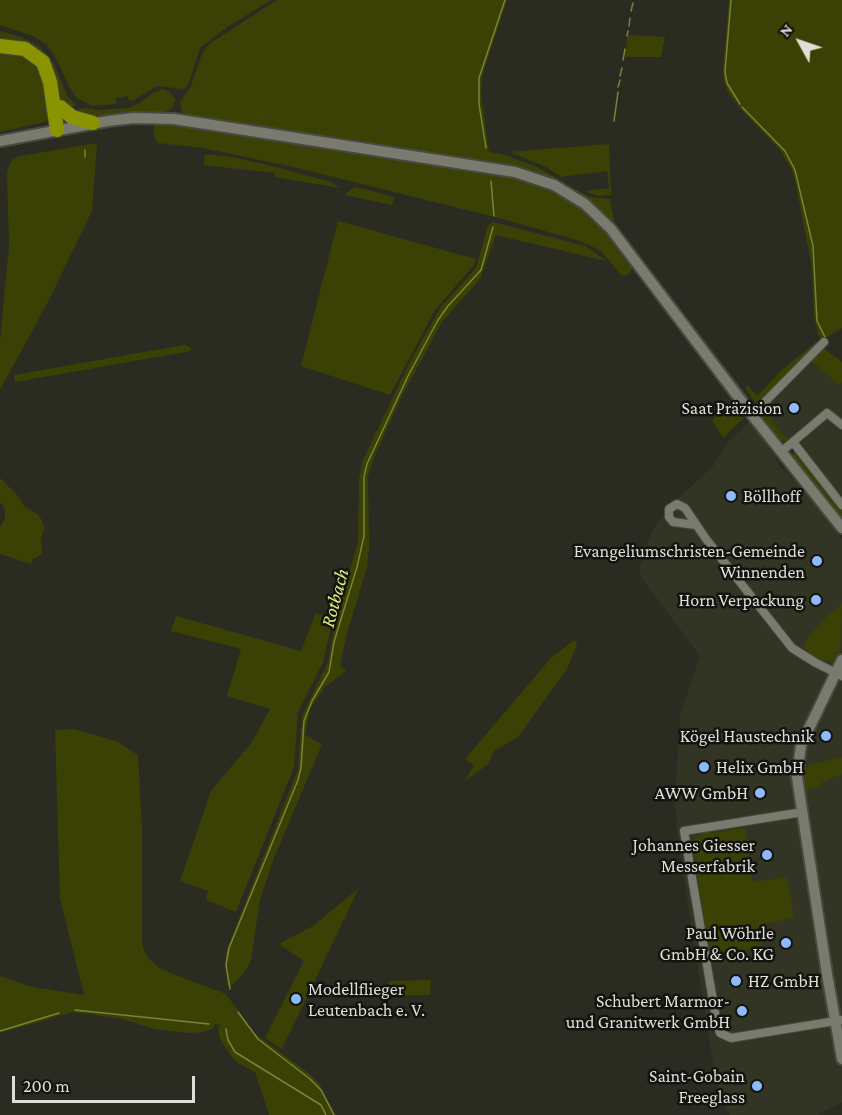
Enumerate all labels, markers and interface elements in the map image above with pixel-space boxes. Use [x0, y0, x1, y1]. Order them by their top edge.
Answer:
north arrow [770, 12, 830, 72]
text: N [776, 20, 796, 40]
place label: Saat Präzision [681, 397, 782, 419]
marker: Saat Präzision [787, 401, 801, 415]
place label: Böllhoff [743, 485, 800, 507]
marker: Böllhoff [724, 489, 738, 503]
place label: Evangeliumschristen-Gemeinde Winnenden [574, 540, 805, 582]
marker: Evangeliumschristen-Gemeinde Winnenden [810, 554, 824, 568]
water label: Rotbach [316, 566, 354, 630]
place label: Horn Verpackung [678, 589, 804, 611]
marker: Horn Verpackung [809, 593, 823, 607]
place label: Kögel Haustechnik [680, 725, 814, 747]
marker: Kögel Haustechnik [819, 729, 833, 743]
place label: Helix GmbH [716, 756, 804, 778]
marker: Helix GmbH [697, 760, 711, 774]
place label: AWW GmbH [655, 782, 748, 804]
marker: AWW GmbH [753, 786, 767, 800]
place label: Johannes Giesser Messerfabrik [633, 834, 755, 876]
marker: Johannes Giesser Messerfabrik [760, 848, 774, 862]
place label: Paul Wöhrle GmbH & Co. KG [660, 922, 774, 964]
marker: Paul Wöhrle GmbH & Co. KG [779, 936, 793, 950]
place label: HZ GmbH [748, 970, 819, 992]
marker: HZ GmbH [729, 974, 743, 988]
place label: Modellflieger Leutenbach e. V. [308, 978, 425, 1020]
place label: Schubert Marmor- und Granitwerk GmbH [566, 990, 730, 1032]
marker: Modellflieger Leutenbach e. V. [289, 992, 303, 1006]
marker: Schubert Marmor- und Granitwerk GmbH [735, 1004, 749, 1018]
scale bar [15, 1064, 198, 1102]
place label: Saint-Gobain Freeglass [649, 1065, 745, 1108]
text: 200 m [23, 1076, 70, 1096]
marker: Saint-Gobain Freeglass [750, 1079, 764, 1093]

